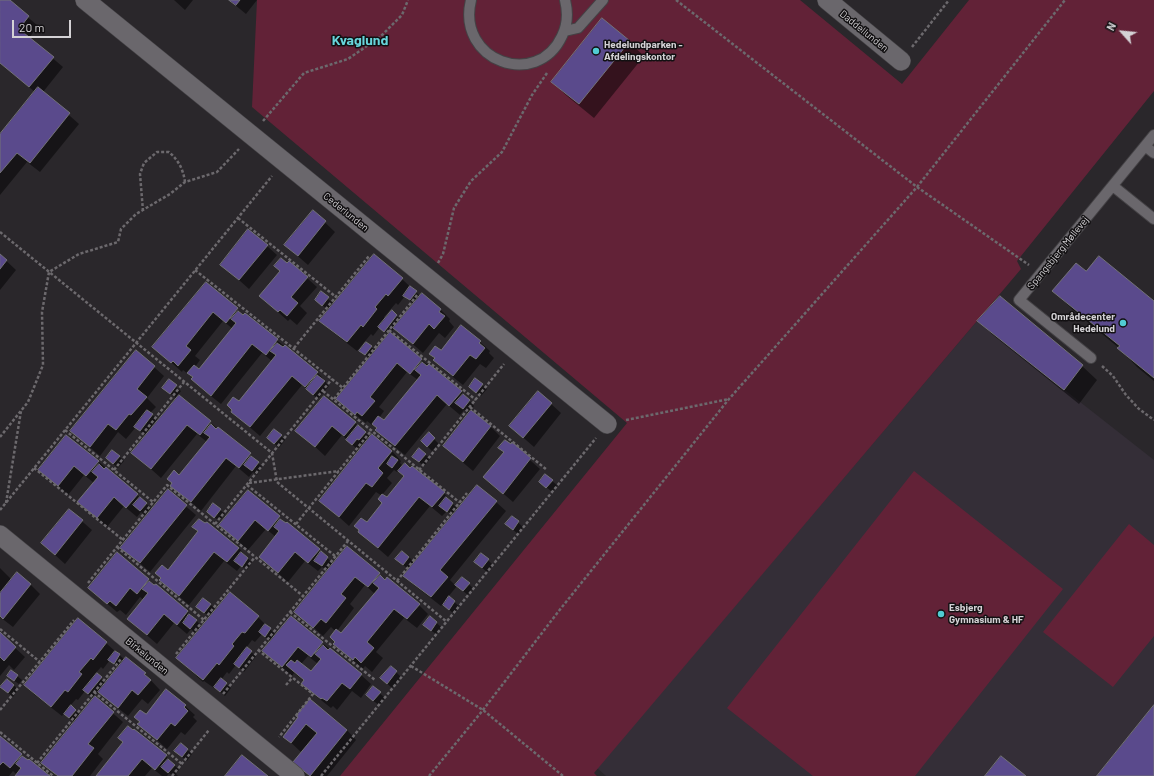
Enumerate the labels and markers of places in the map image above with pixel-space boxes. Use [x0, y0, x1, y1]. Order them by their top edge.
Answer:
place label: Hedelundparken - Afdelingskontor [604, 39, 683, 62]
marker: Hedelundparken - Afdelingskontor [591, 46, 601, 56]
place label: Områdecenter Hedelund [1051, 311, 1115, 334]
marker: Områdecenter Hedelund [1118, 318, 1128, 328]
place label: Esbjerg Gymnasium & HF [949, 602, 1024, 626]
marker: Esbjerg Gymnasium & HF [936, 609, 946, 619]

